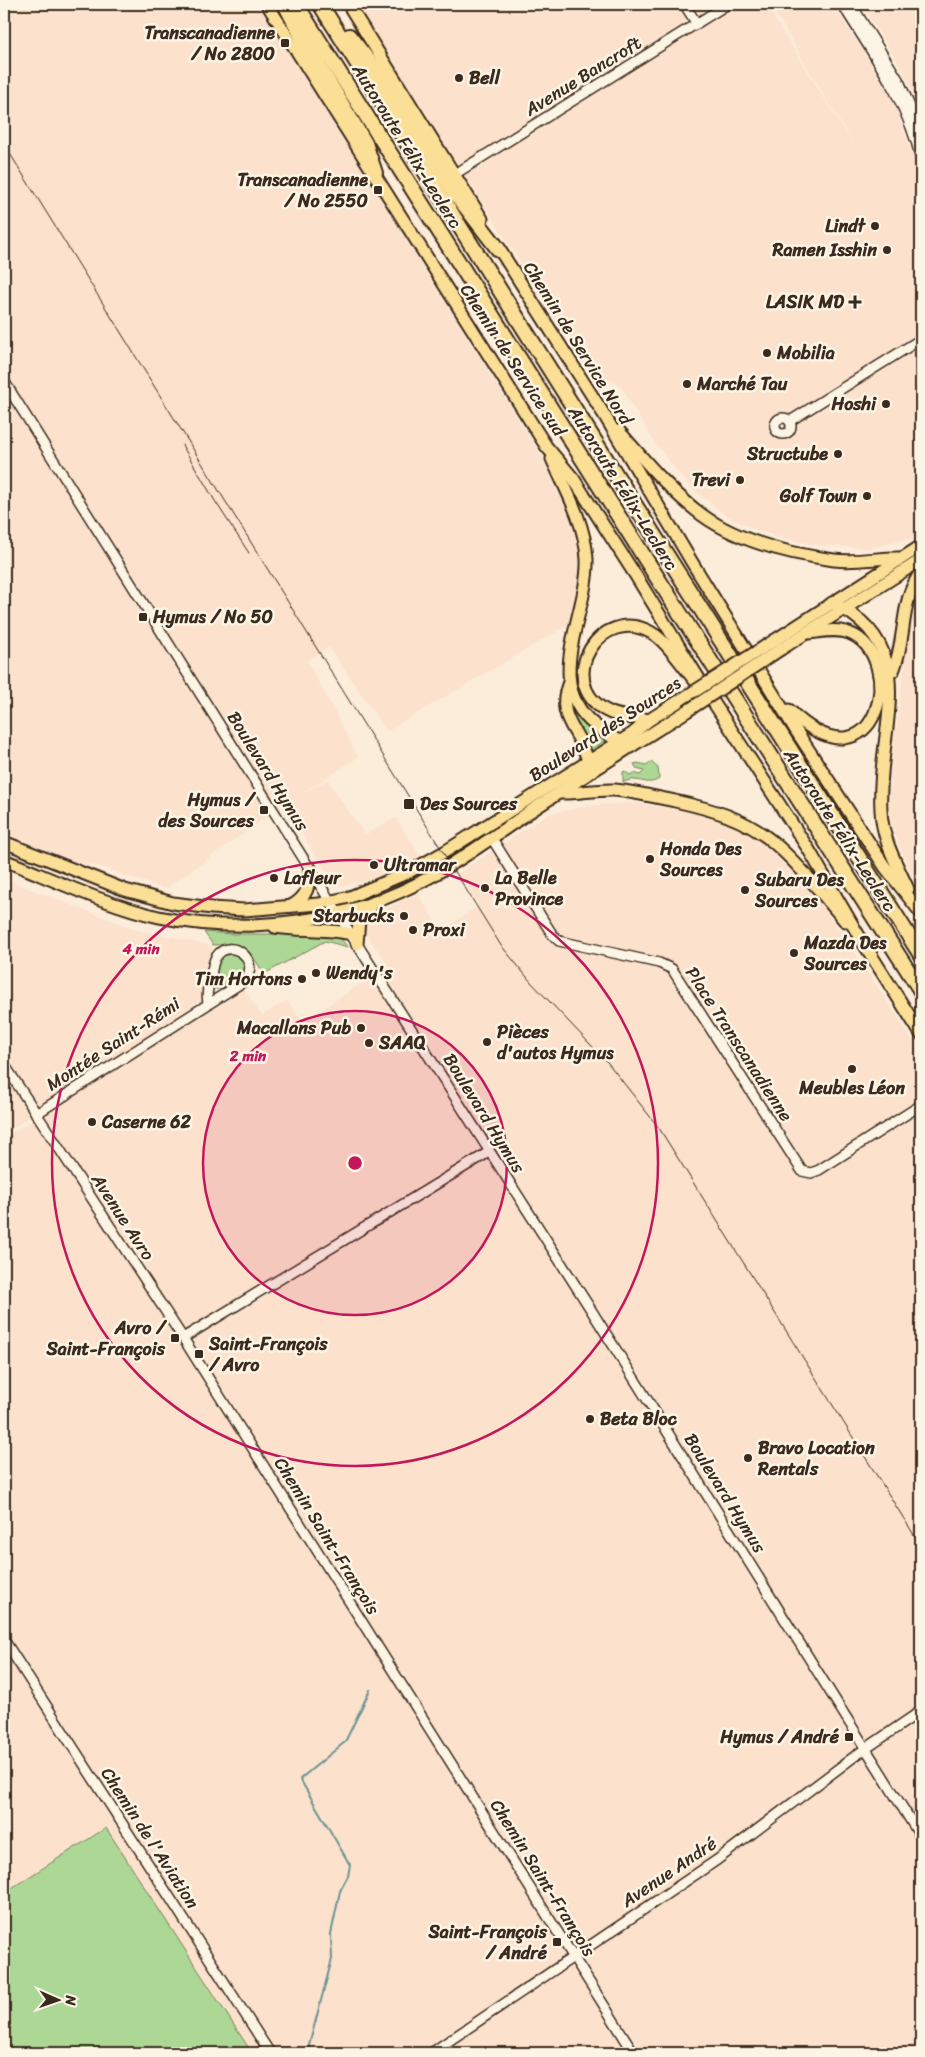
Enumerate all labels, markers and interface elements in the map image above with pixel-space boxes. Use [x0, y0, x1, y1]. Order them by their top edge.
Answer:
place label: Transcanadienne / No 2800 [145, 17, 275, 70]
street label: Avenue Bancroft [517, 27, 649, 125]
marker: Transcanadienne / No 2800 [279, 37, 291, 49]
street label: Autoroute Félix-Leclerc [343, 56, 471, 235]
place label: Bell [469, 62, 501, 94]
marker: Bell [453, 72, 465, 84]
place label: Transcanadienne / No 2550 [238, 164, 368, 217]
marker: Transcanadienne / No 2550 [372, 184, 384, 196]
place label: Lindt [825, 210, 867, 242]
marker: Lindt [869, 220, 881, 232]
place label: Ramen Isshin [772, 234, 877, 266]
marker: Ramen Isshin [881, 244, 893, 256]
street label: Chemin de Service Nord [515, 255, 642, 433]
street label: Chemin de Service sud [451, 277, 575, 444]
place label: LASIK MD [766, 286, 844, 318]
marker: LASIK MD [848, 295, 862, 309]
place label: Mobilia [776, 337, 835, 369]
marker: Mobilia [761, 347, 773, 359]
place label: Marché Tau [696, 368, 788, 400]
marker: Marché Tau [681, 378, 693, 390]
place label: Hoshi [830, 388, 877, 420]
street label: Autoroute Félix-Leclerc [559, 398, 687, 577]
marker: Hoshi [880, 398, 892, 410]
place label: Structube [746, 438, 828, 470]
marker: Structube [832, 448, 844, 460]
place label: Trevi [692, 464, 731, 496]
marker: Trevi [734, 474, 746, 486]
place label: Golf Town [779, 480, 857, 512]
marker: Golf Town [861, 490, 873, 502]
place label: Hymus / No 50 [152, 601, 273, 633]
marker: Hymus / No 50 [137, 611, 149, 623]
street label: Boulevard des Sources [522, 667, 688, 791]
street label: Boulevard Hymus [218, 705, 318, 838]
street label: Autoroute Félix-Leclerc [774, 741, 905, 918]
place label: Hymus / des Sources [158, 784, 257, 837]
place label: Des Sources [420, 788, 518, 820]
marker: Des Sources [402, 797, 416, 811]
marker: Hymus / des Sources [258, 804, 270, 816]
place label: Honda Des Sources [659, 833, 742, 886]
place label: Ultramar [384, 849, 457, 881]
marker: Honda Des Sources [644, 853, 656, 865]
marker: Ultramar [368, 859, 380, 871]
place label: Lafleur [284, 862, 342, 894]
place label: La Belle Province [495, 862, 564, 915]
place label: Subaru Des Sources [754, 864, 845, 917]
marker: Lafleur [268, 872, 280, 884]
marker: La Belle Province [479, 882, 491, 894]
marker: Subaru Des Sources [739, 884, 751, 896]
place label: Starbucks [312, 900, 395, 932]
marker: Starbucks [398, 910, 410, 922]
place label: Proxi [423, 914, 466, 946]
marker: Proxi [407, 924, 419, 936]
place label: Mazda Des Sources [803, 927, 887, 980]
text: 4 min [121, 936, 160, 962]
marker: Mazda Des Sources [788, 947, 800, 959]
place label: Wendy's [326, 957, 393, 989]
street label: Place Transcanadienne [677, 960, 801, 1128]
place label: Tim Hortons [195, 963, 293, 995]
marker: Wendy's [310, 967, 322, 979]
marker: Tim Hortons [296, 973, 308, 985]
street label: Montée Saint-Rémi [39, 988, 187, 1100]
place label: Macallans Pub [236, 1012, 351, 1044]
place label: Pièces d'autos Hymus [497, 1016, 614, 1069]
marker: Macallans Pub [355, 1022, 367, 1034]
place label: SAAQ [378, 1027, 426, 1059]
marker: Pièces d'autos Hymus [481, 1036, 493, 1048]
marker: SAAQ [363, 1037, 375, 1049]
text: 2 min [229, 1043, 267, 1069]
street label: Boulevard Hymus [434, 1047, 534, 1180]
marker: Meubles Léon [846, 1063, 858, 1075]
place label: Meubles Léon [798, 1072, 905, 1104]
place label: Caserne 62 [101, 1106, 192, 1138]
marker: Caserne 62 [86, 1116, 98, 1128]
centre of rings [346, 1154, 364, 1172]
street label: Avenue Avro [82, 1166, 163, 1267]
place label: Avro / Saint-François [45, 1312, 168, 1365]
place label: Saint-François / Avro [208, 1328, 328, 1381]
marker: Avro / Saint-François [169, 1332, 181, 1344]
marker: Saint-François / Avro [193, 1348, 205, 1360]
place label: Beta Bloc [600, 1403, 678, 1435]
marker: Beta Bloc [584, 1413, 596, 1425]
street label: Boulevard Hymus [675, 1427, 775, 1560]
place label: Bravo Location Rentals [757, 1432, 875, 1485]
street label: Chemin Saint-François [265, 1451, 389, 1622]
marker: Bravo Location Rentals [742, 1452, 754, 1464]
place label: Hymus / André [719, 1721, 840, 1753]
marker: Hymus / André [843, 1731, 855, 1743]
street label: Chemin de l'Aviation [92, 1761, 208, 1916]
street label: Chemin Saint-François [481, 1793, 605, 1964]
street label: Avenue André [614, 1828, 723, 1917]
place label: Saint-François / André [427, 1916, 548, 1969]
marker: Saint-François / André [551, 1936, 563, 1948]
north arrow [32, 1974, 82, 2024]
text: N [58, 1994, 83, 2006]

